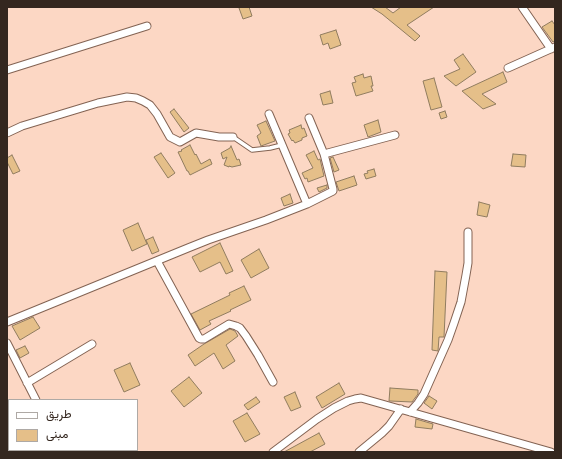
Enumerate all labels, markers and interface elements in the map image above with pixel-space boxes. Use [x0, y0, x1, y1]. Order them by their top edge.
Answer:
legend [8, 399, 138, 451]
text: طريق [46, 406, 71, 422]
text: مبنى [46, 426, 68, 442]

